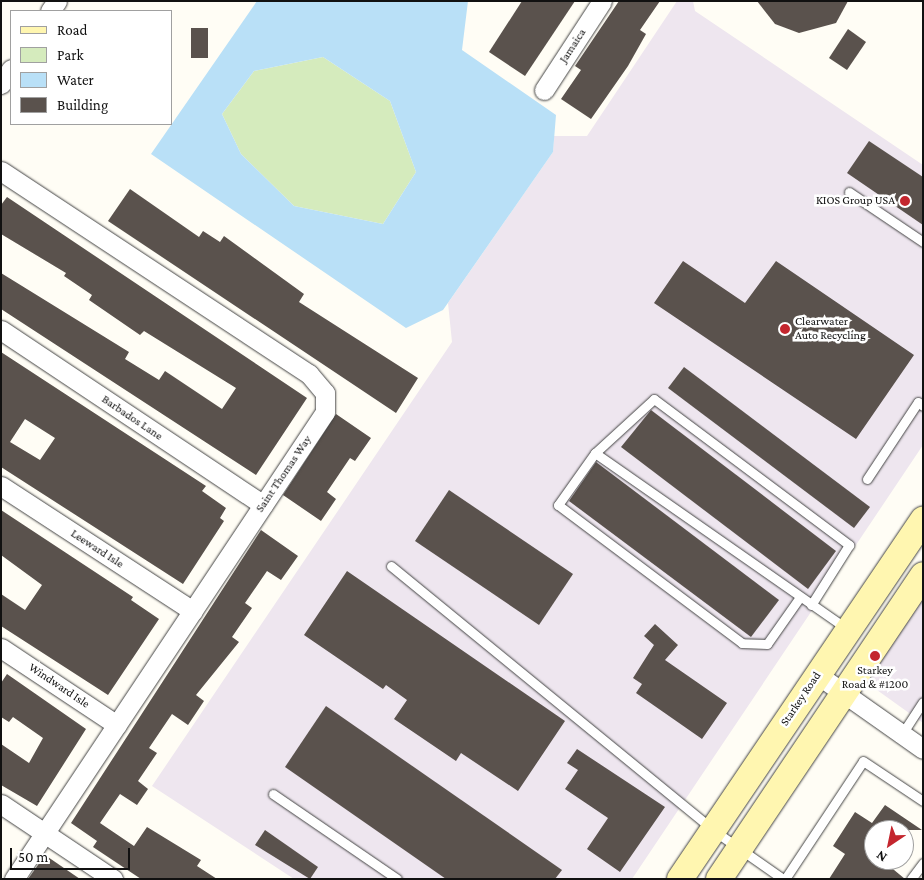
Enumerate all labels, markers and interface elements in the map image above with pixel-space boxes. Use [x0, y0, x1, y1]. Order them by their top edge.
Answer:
legend [10, 10, 172, 125]
text: Road [57, 22, 87, 38]
street label: Jamaica [557, 26, 589, 66]
text: Park [57, 47, 84, 63]
text: Water [57, 72, 94, 88]
text: Building [57, 97, 108, 113]
place label: KIOS Group USA [816, 194, 895, 208]
marker: KIOS Group USA [899, 195, 911, 207]
place label: Clearwater Auto Recycling [795, 315, 866, 343]
marker: Clearwater Auto Recycling [779, 323, 791, 335]
street label: Barbados Lane [99, 392, 165, 444]
street label: Saint Thomas Way [253, 433, 315, 515]
street label: Leeward Isle [68, 527, 126, 571]
marker: Starkey Road & #1200 [869, 650, 881, 662]
street label: Windward Isle [26, 660, 92, 712]
place label: Starkey Road & #1200 [842, 664, 908, 692]
street label: Starkey Road [778, 669, 824, 729]
north arrow [864, 820, 914, 870]
scale bar [12, 838, 132, 870]
text: N [873, 847, 890, 866]
text: 50 m [18, 849, 48, 865]

